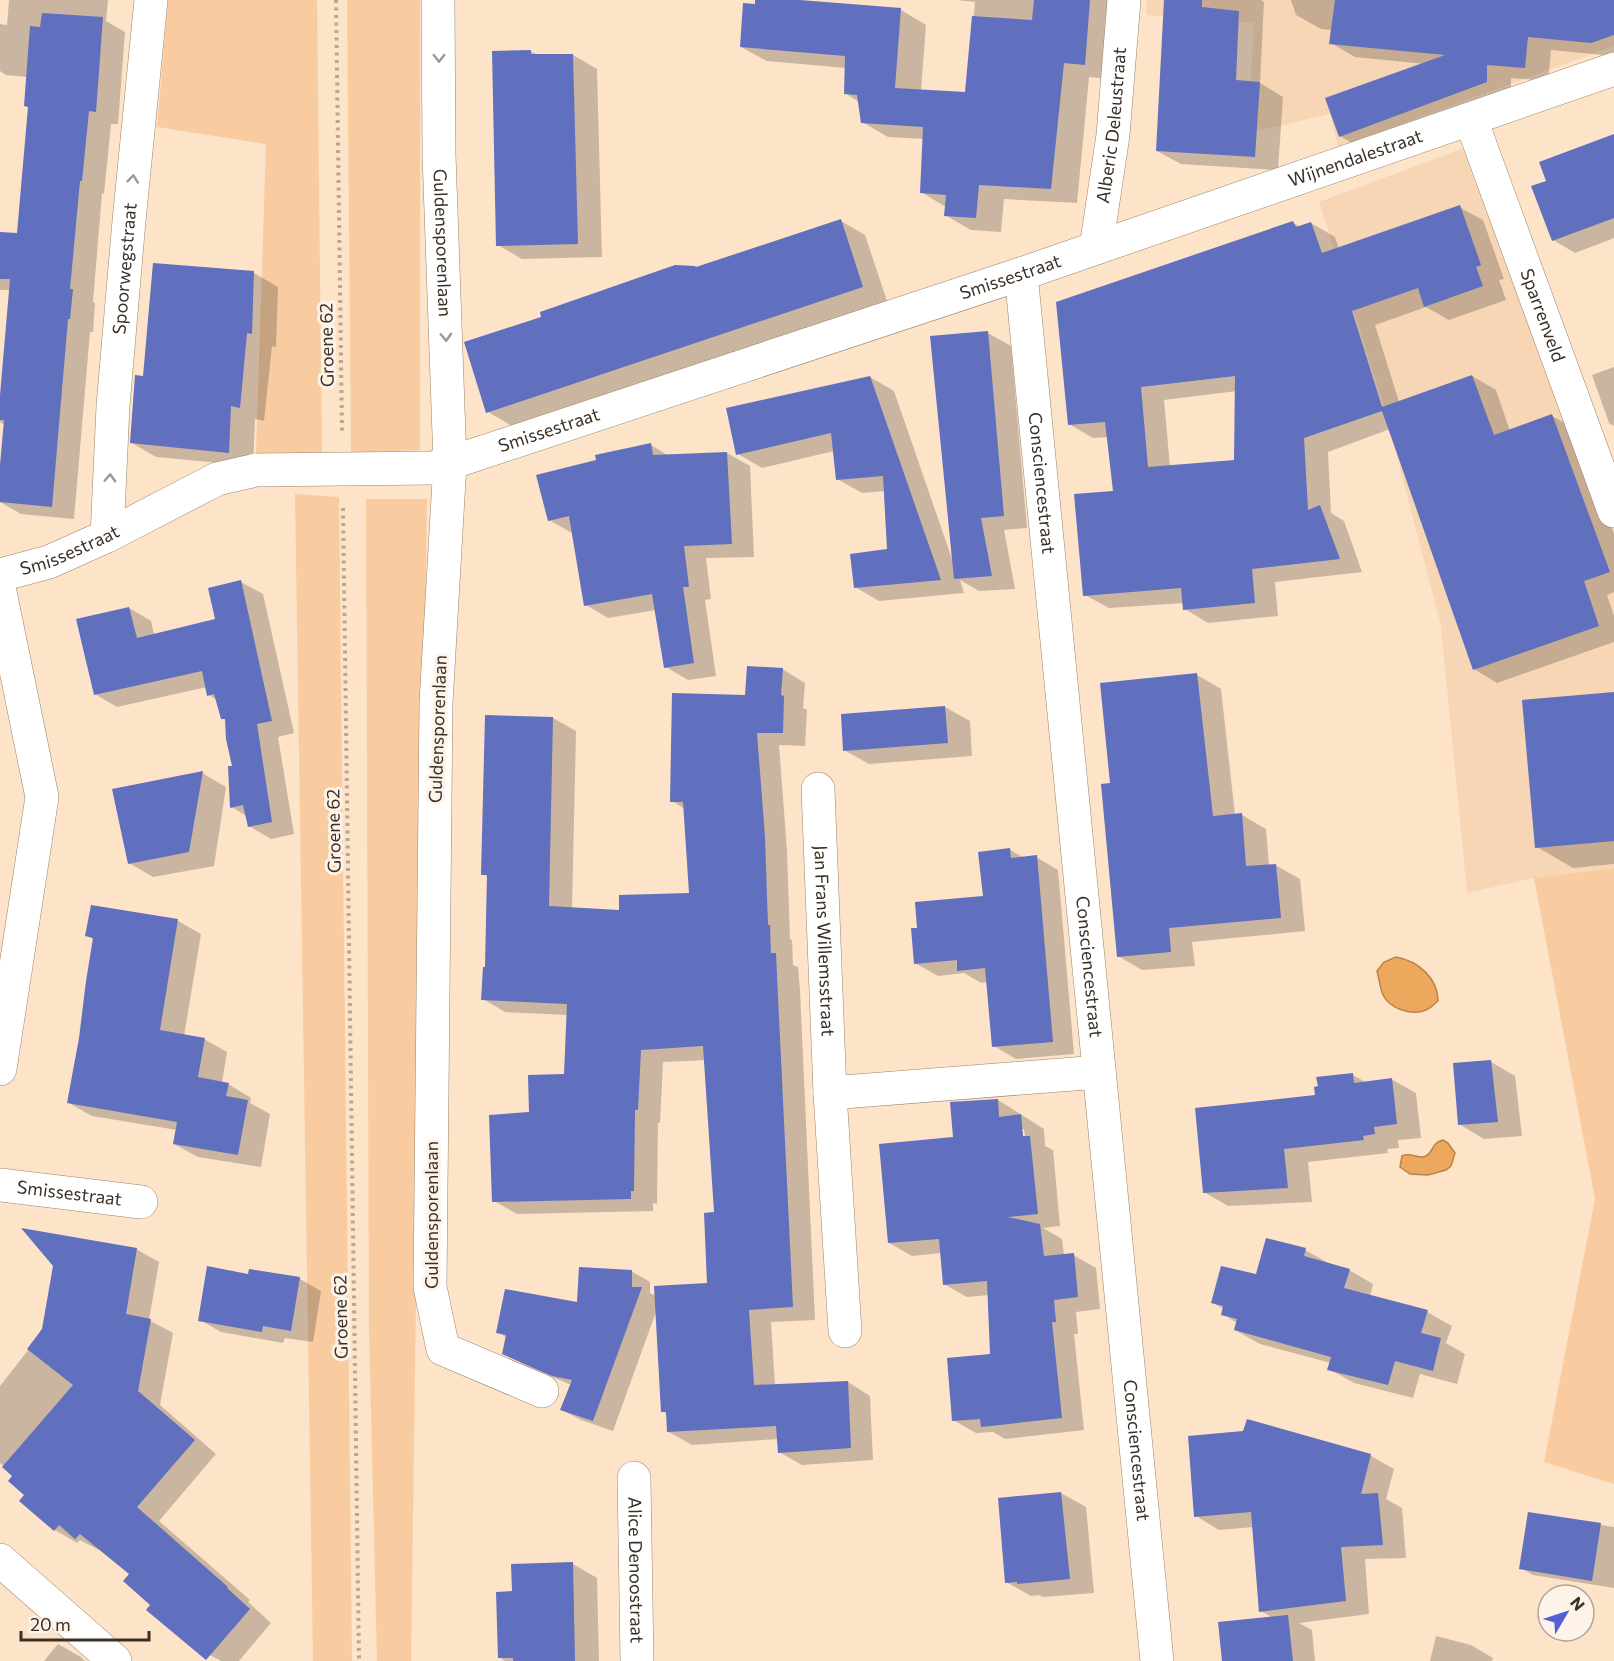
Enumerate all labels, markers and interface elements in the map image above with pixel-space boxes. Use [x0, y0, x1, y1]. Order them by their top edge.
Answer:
street label: Alberic Deleustraat [1091, 46, 1130, 205]
one-way arrow [433, 54, 445, 63]
street label: Wijnendalestraat [1285, 124, 1425, 191]
street label: Guldensporenlaan [430, 168, 457, 317]
one-way arrow [126, 174, 139, 183]
street label: Spoorwegstraat [107, 202, 141, 335]
street label: Smissestraat [957, 249, 1064, 304]
street label: Sparrenveld [1516, 265, 1571, 365]
street label: Groene 62 [314, 303, 338, 387]
one-way arrow [439, 333, 452, 342]
street label: Smissestraat [495, 402, 602, 456]
street label: Consciencestraat [1025, 411, 1060, 555]
one-way arrow [103, 473, 116, 482]
street label: Smissestraat [17, 520, 123, 579]
street label: Guldensporenlaan [423, 655, 451, 803]
street label: Groene 62 [321, 789, 345, 873]
street label: Jan Frans Willemsstraat [810, 845, 840, 1037]
street label: Consciencestraat [1072, 895, 1108, 1038]
street label: Guldensporenlaan [420, 1141, 442, 1289]
street label: Smissestraat [16, 1175, 123, 1210]
street label: Groene 62 [328, 1275, 352, 1359]
street label: Consciencestraat [1119, 1378, 1155, 1522]
street label: Alice Denoostraat [624, 1496, 649, 1644]
north arrow [1536, 1583, 1596, 1643]
text: N [1567, 1593, 1589, 1614]
scale bar [21, 1604, 148, 1642]
text: 20 m [30, 1613, 71, 1635]

